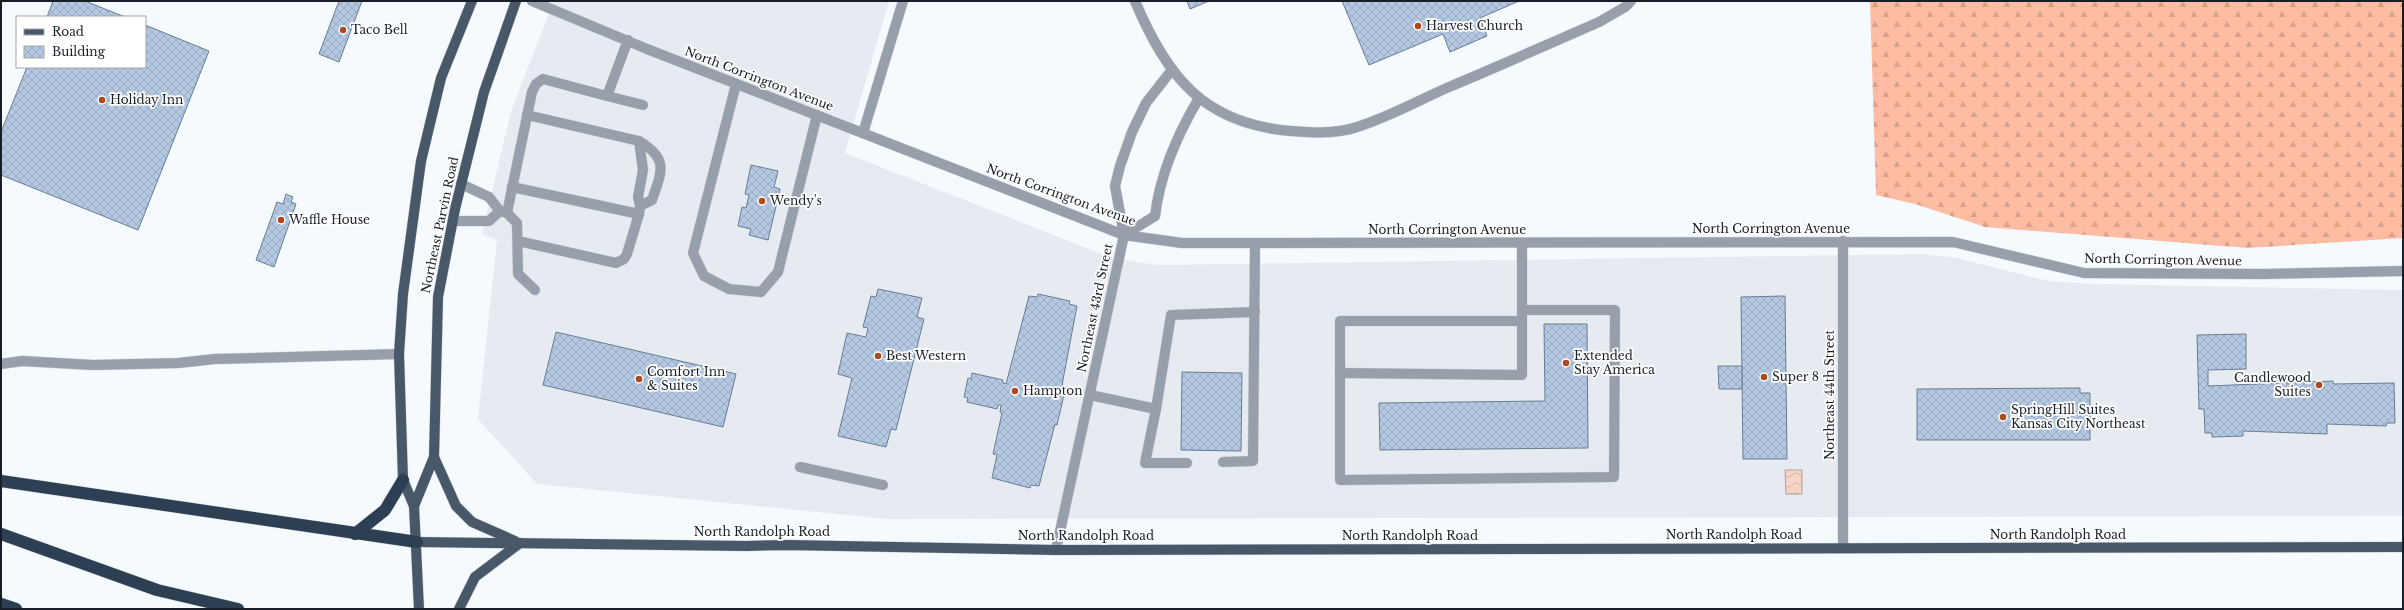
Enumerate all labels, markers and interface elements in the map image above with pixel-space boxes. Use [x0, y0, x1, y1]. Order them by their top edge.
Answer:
legend [16, 16, 146, 68]
place label: Harvest Church [1426, 18, 1523, 33]
marker: Harvest Church [1413, 21, 1423, 31]
place label: Taco Bell [351, 22, 408, 37]
text: Road [52, 24, 84, 39]
marker: Taco Bell [338, 25, 348, 35]
street label: North Corrington Avenue [683, 43, 836, 114]
text: Building [52, 44, 106, 59]
place label: Holiday Inn [110, 92, 183, 107]
marker: Holiday Inn [97, 95, 107, 105]
street label: Northeast Parvin Road [418, 155, 461, 295]
street label: North Corrington Avenue [984, 160, 1138, 229]
place label: Wendy's [769, 193, 822, 208]
marker: Wendy's [757, 196, 767, 206]
place label: Waffle House [288, 212, 370, 227]
marker: Waffle House [276, 215, 286, 225]
street label: North Corrington Avenue [1692, 221, 1850, 236]
street label: North Corrington Avenue [1368, 222, 1526, 237]
street label: Northeast 43rd Street [1074, 242, 1116, 374]
street label: North Corrington Avenue [2084, 251, 2242, 268]
street label: Northeast 44th Street [1822, 329, 1837, 460]
place label: Best Western [886, 348, 966, 363]
place label: Extended Stay America [1574, 348, 1655, 377]
marker: Best Western [873, 351, 883, 361]
marker: Extended Stay America [1561, 358, 1571, 368]
place label: Comfort Inn & Suites [647, 364, 725, 393]
place label: Super 8 [1772, 369, 1819, 384]
place label: Candlewood Suites [2234, 370, 2311, 399]
marker: Super 8 [1759, 372, 1769, 382]
marker: Comfort Inn & Suites [634, 374, 644, 384]
marker: Candlewood Suites [2314, 380, 2324, 390]
place label: Hampton [1023, 383, 1082, 398]
marker: Hampton [1010, 386, 1020, 396]
place label: SpringHill Suites Kansas City Northeast [2011, 402, 2146, 431]
marker: SpringHill Suites Kansas City Northeast [1998, 412, 2008, 422]
street label: North Randolph Road [694, 524, 830, 539]
street label: North Randolph Road [1666, 527, 1802, 542]
street label: North Randolph Road [1990, 527, 2126, 542]
street label: North Randolph Road [1018, 528, 1154, 543]
street label: North Randolph Road [1342, 528, 1478, 543]

